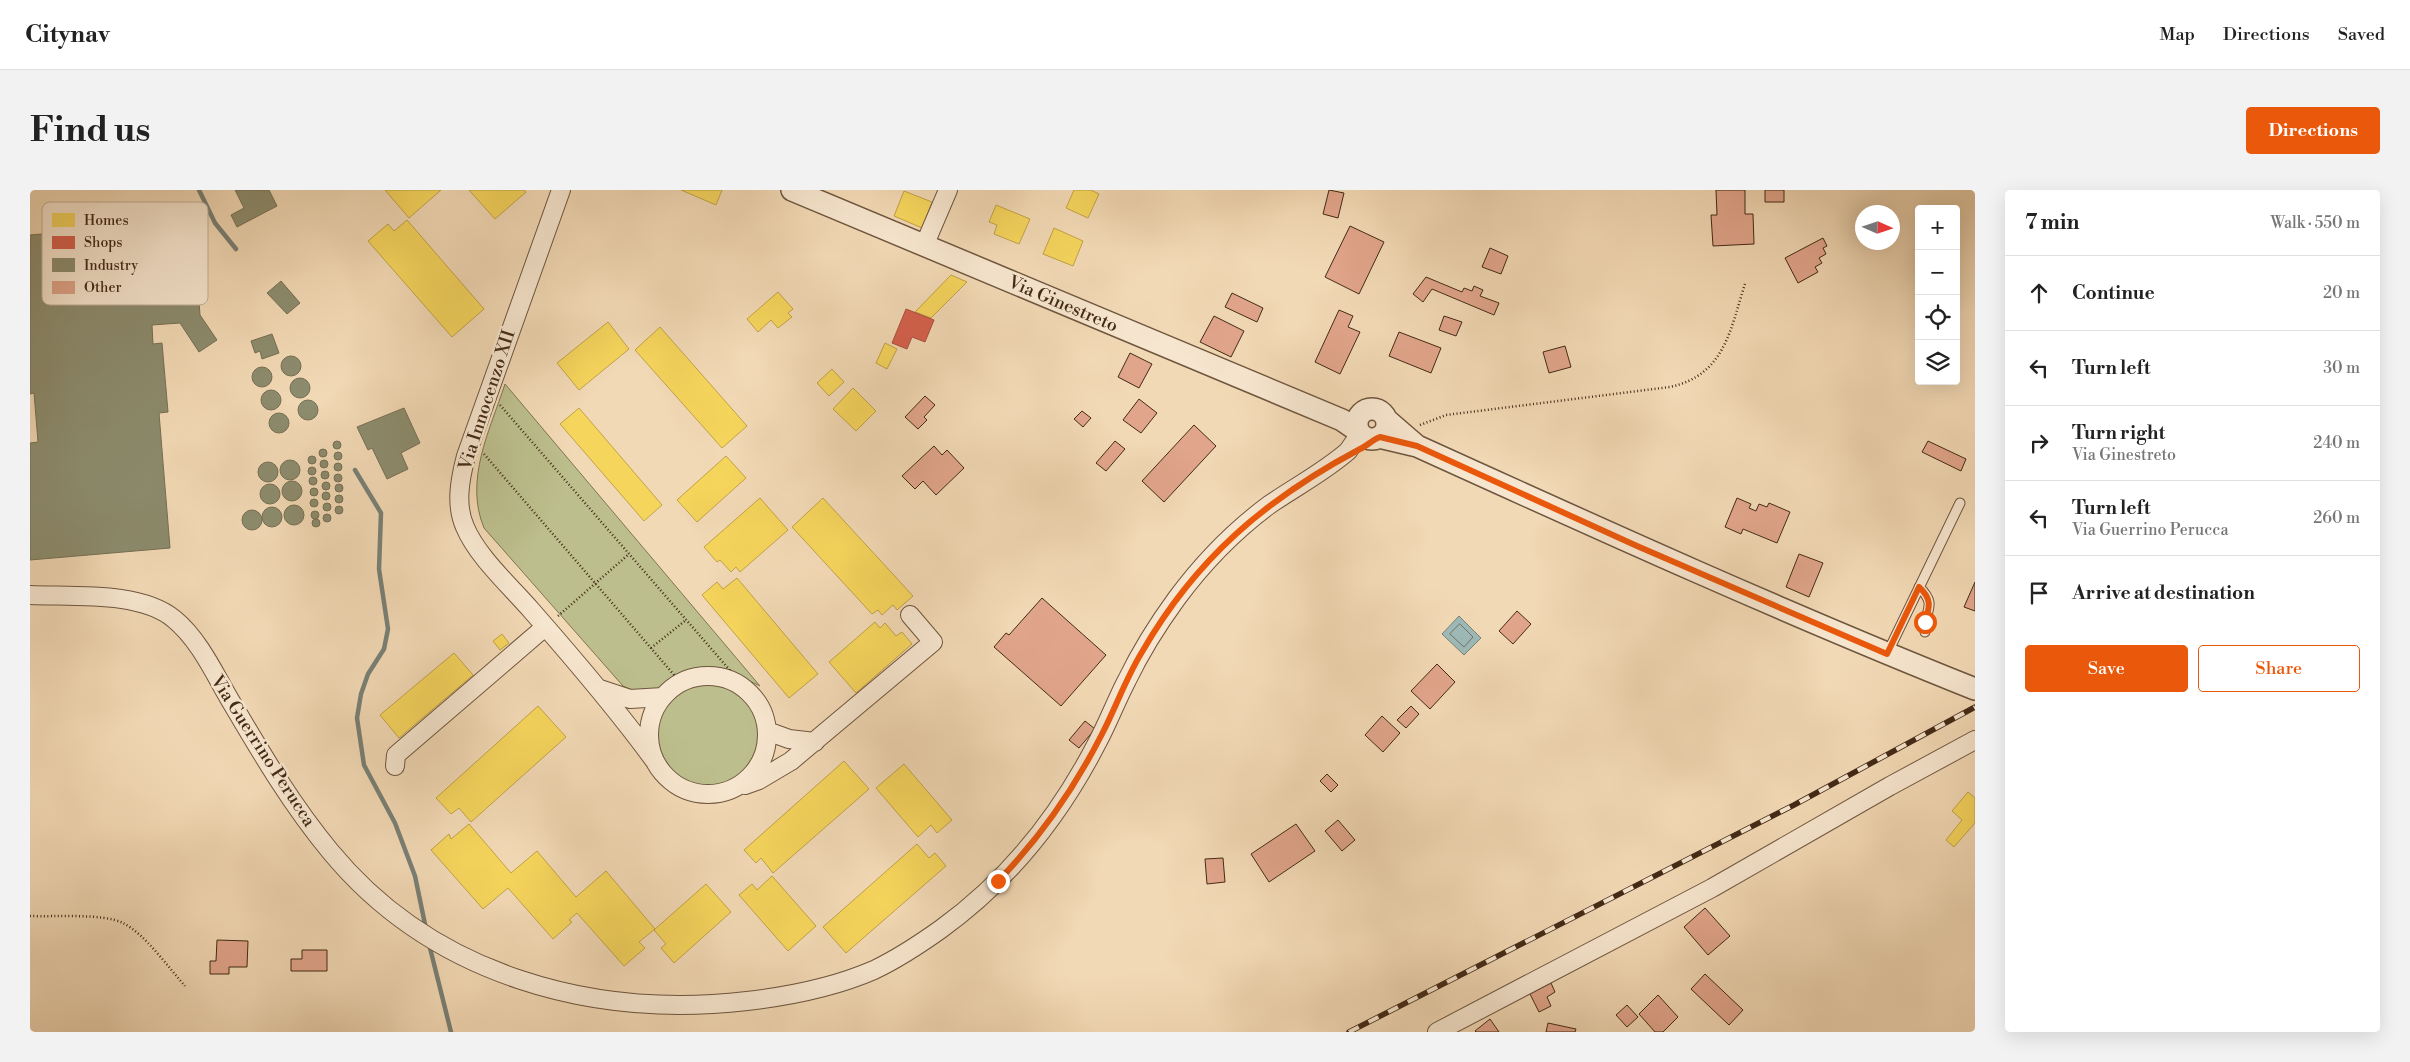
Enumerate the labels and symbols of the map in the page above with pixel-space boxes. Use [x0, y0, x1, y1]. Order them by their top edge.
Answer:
legend [42, 202, 208, 305]
north arrow [1855, 205, 1900, 250]
text: Homes [84, 212, 129, 230]
text: Shops [84, 234, 122, 252]
text: Industry [84, 257, 138, 275]
street label: Via Ginestreto [1004, 270, 1121, 337]
text: Other [84, 279, 122, 297]
street label: Via Innocenzo XII [453, 327, 521, 474]
route start [1914, 611, 1937, 634]
street label: Via Guerrino Perucca [205, 670, 321, 832]
route end [987, 870, 1010, 893]

